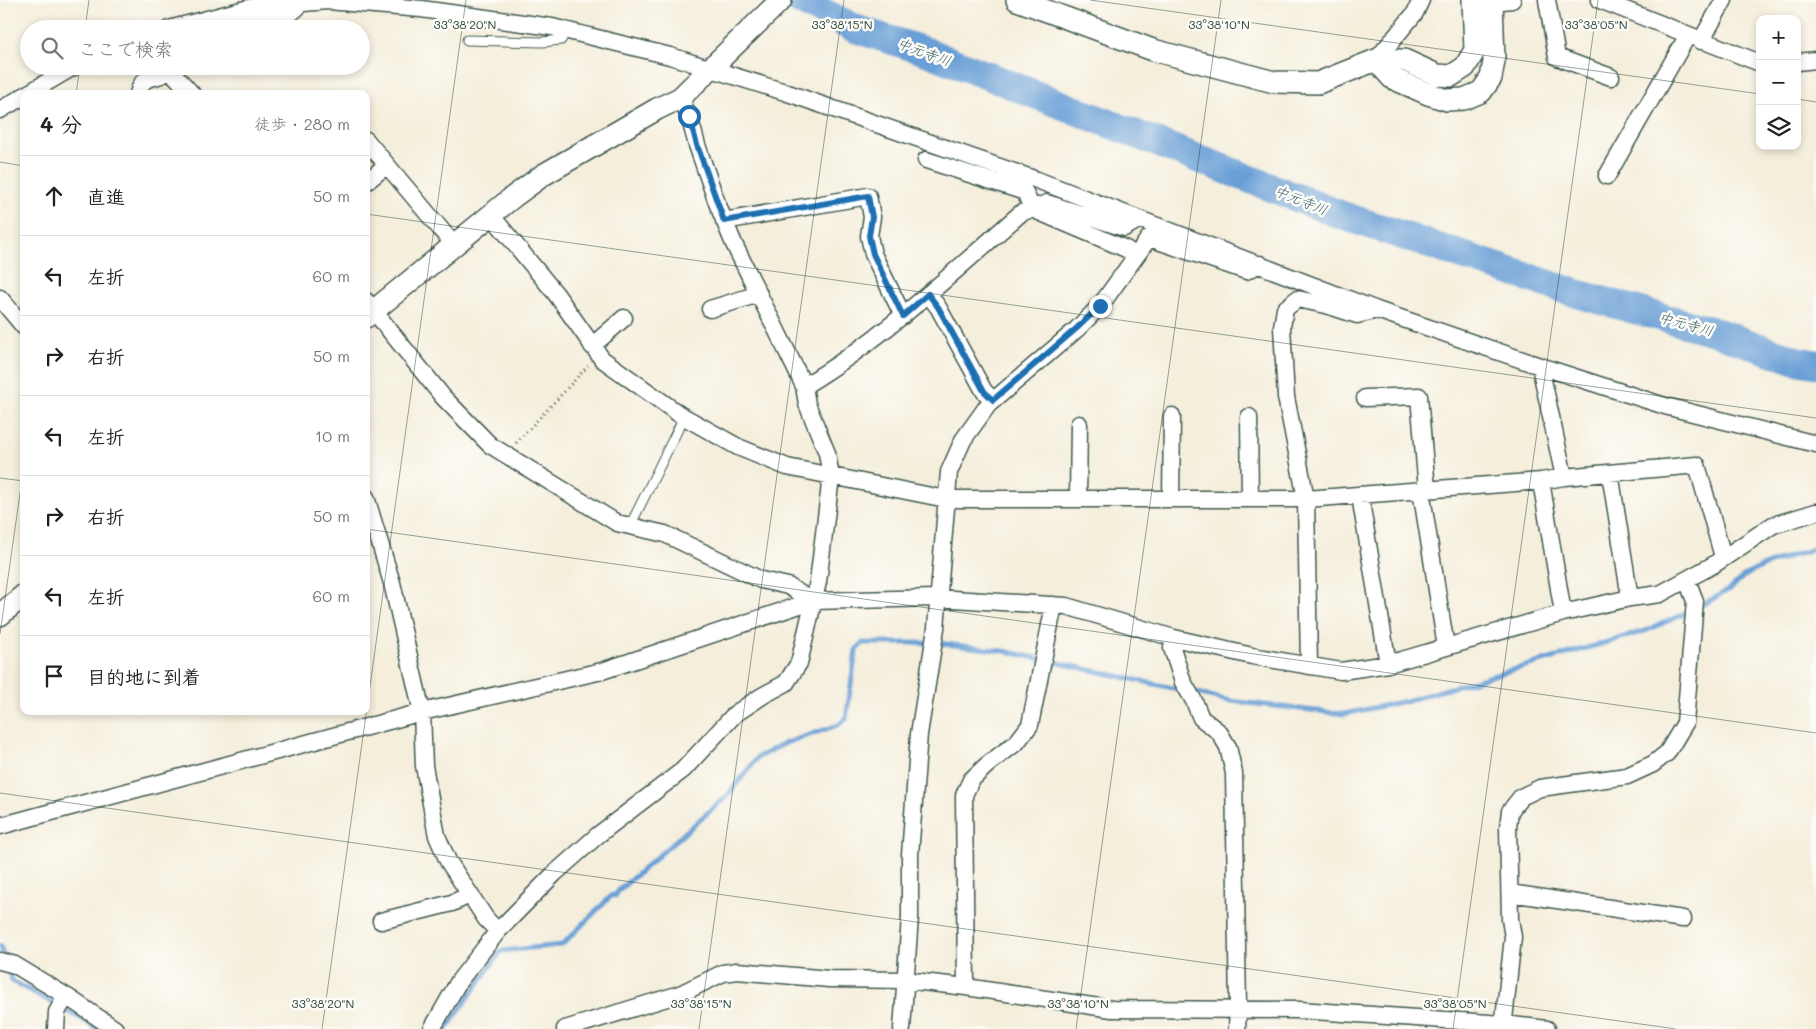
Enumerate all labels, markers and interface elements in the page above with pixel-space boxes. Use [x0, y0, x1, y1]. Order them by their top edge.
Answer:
map controls [1756, 15, 1801, 150]
button: + [1756, 15, 1801, 60]
text: 33°38'20"N [434, 16, 496, 32]
text: 33°38'15"N [811, 16, 873, 32]
text: 33°38'10"N [1188, 16, 1250, 32]
text: 33°38'05"N [1564, 16, 1628, 32]
search box [20, 20, 370, 75]
water label: 中元寺川 [895, 33, 954, 70]
icon: search [38, 34, 66, 62]
text: ここで検索 [78, 36, 173, 61]
button: − [1756, 60, 1801, 105]
route start [678, 105, 701, 128]
button: layers [1756, 105, 1801, 150]
text: 4 分 [40, 110, 82, 137]
text: 徒歩 · 280 m [254, 113, 350, 134]
water label: 中元寺川 [1272, 180, 1331, 219]
icon: ahead [40, 182, 68, 210]
text: 直進 [87, 184, 125, 209]
text: 50 m [313, 185, 350, 206]
icon: left [40, 262, 68, 290]
text: 左折 [87, 264, 125, 289]
text: 60 m [313, 265, 350, 286]
route end [1089, 295, 1112, 318]
water label: 中元寺川 [1657, 307, 1716, 340]
icon: right [40, 342, 68, 370]
text: 右折 [87, 344, 125, 369]
text: 50 m [313, 345, 350, 366]
icon: left [40, 422, 68, 450]
text: 左折 [87, 424, 125, 449]
text: 10 m [315, 425, 350, 446]
icon: right [40, 502, 68, 530]
text: 右折 [87, 504, 125, 529]
text: 50 m [313, 505, 350, 526]
icon: left [40, 582, 68, 610]
text: 左折 [87, 584, 125, 609]
text: 60 m [313, 585, 350, 606]
icon: arrive [40, 662, 68, 690]
text: 目的地に到着 [87, 664, 201, 689]
text: 33°38'20"N [292, 995, 354, 1011]
text: 33°38'15"N [670, 995, 732, 1011]
text: 33°38'10"N [1047, 995, 1109, 1011]
text: 33°38'05"N [1423, 995, 1487, 1011]

